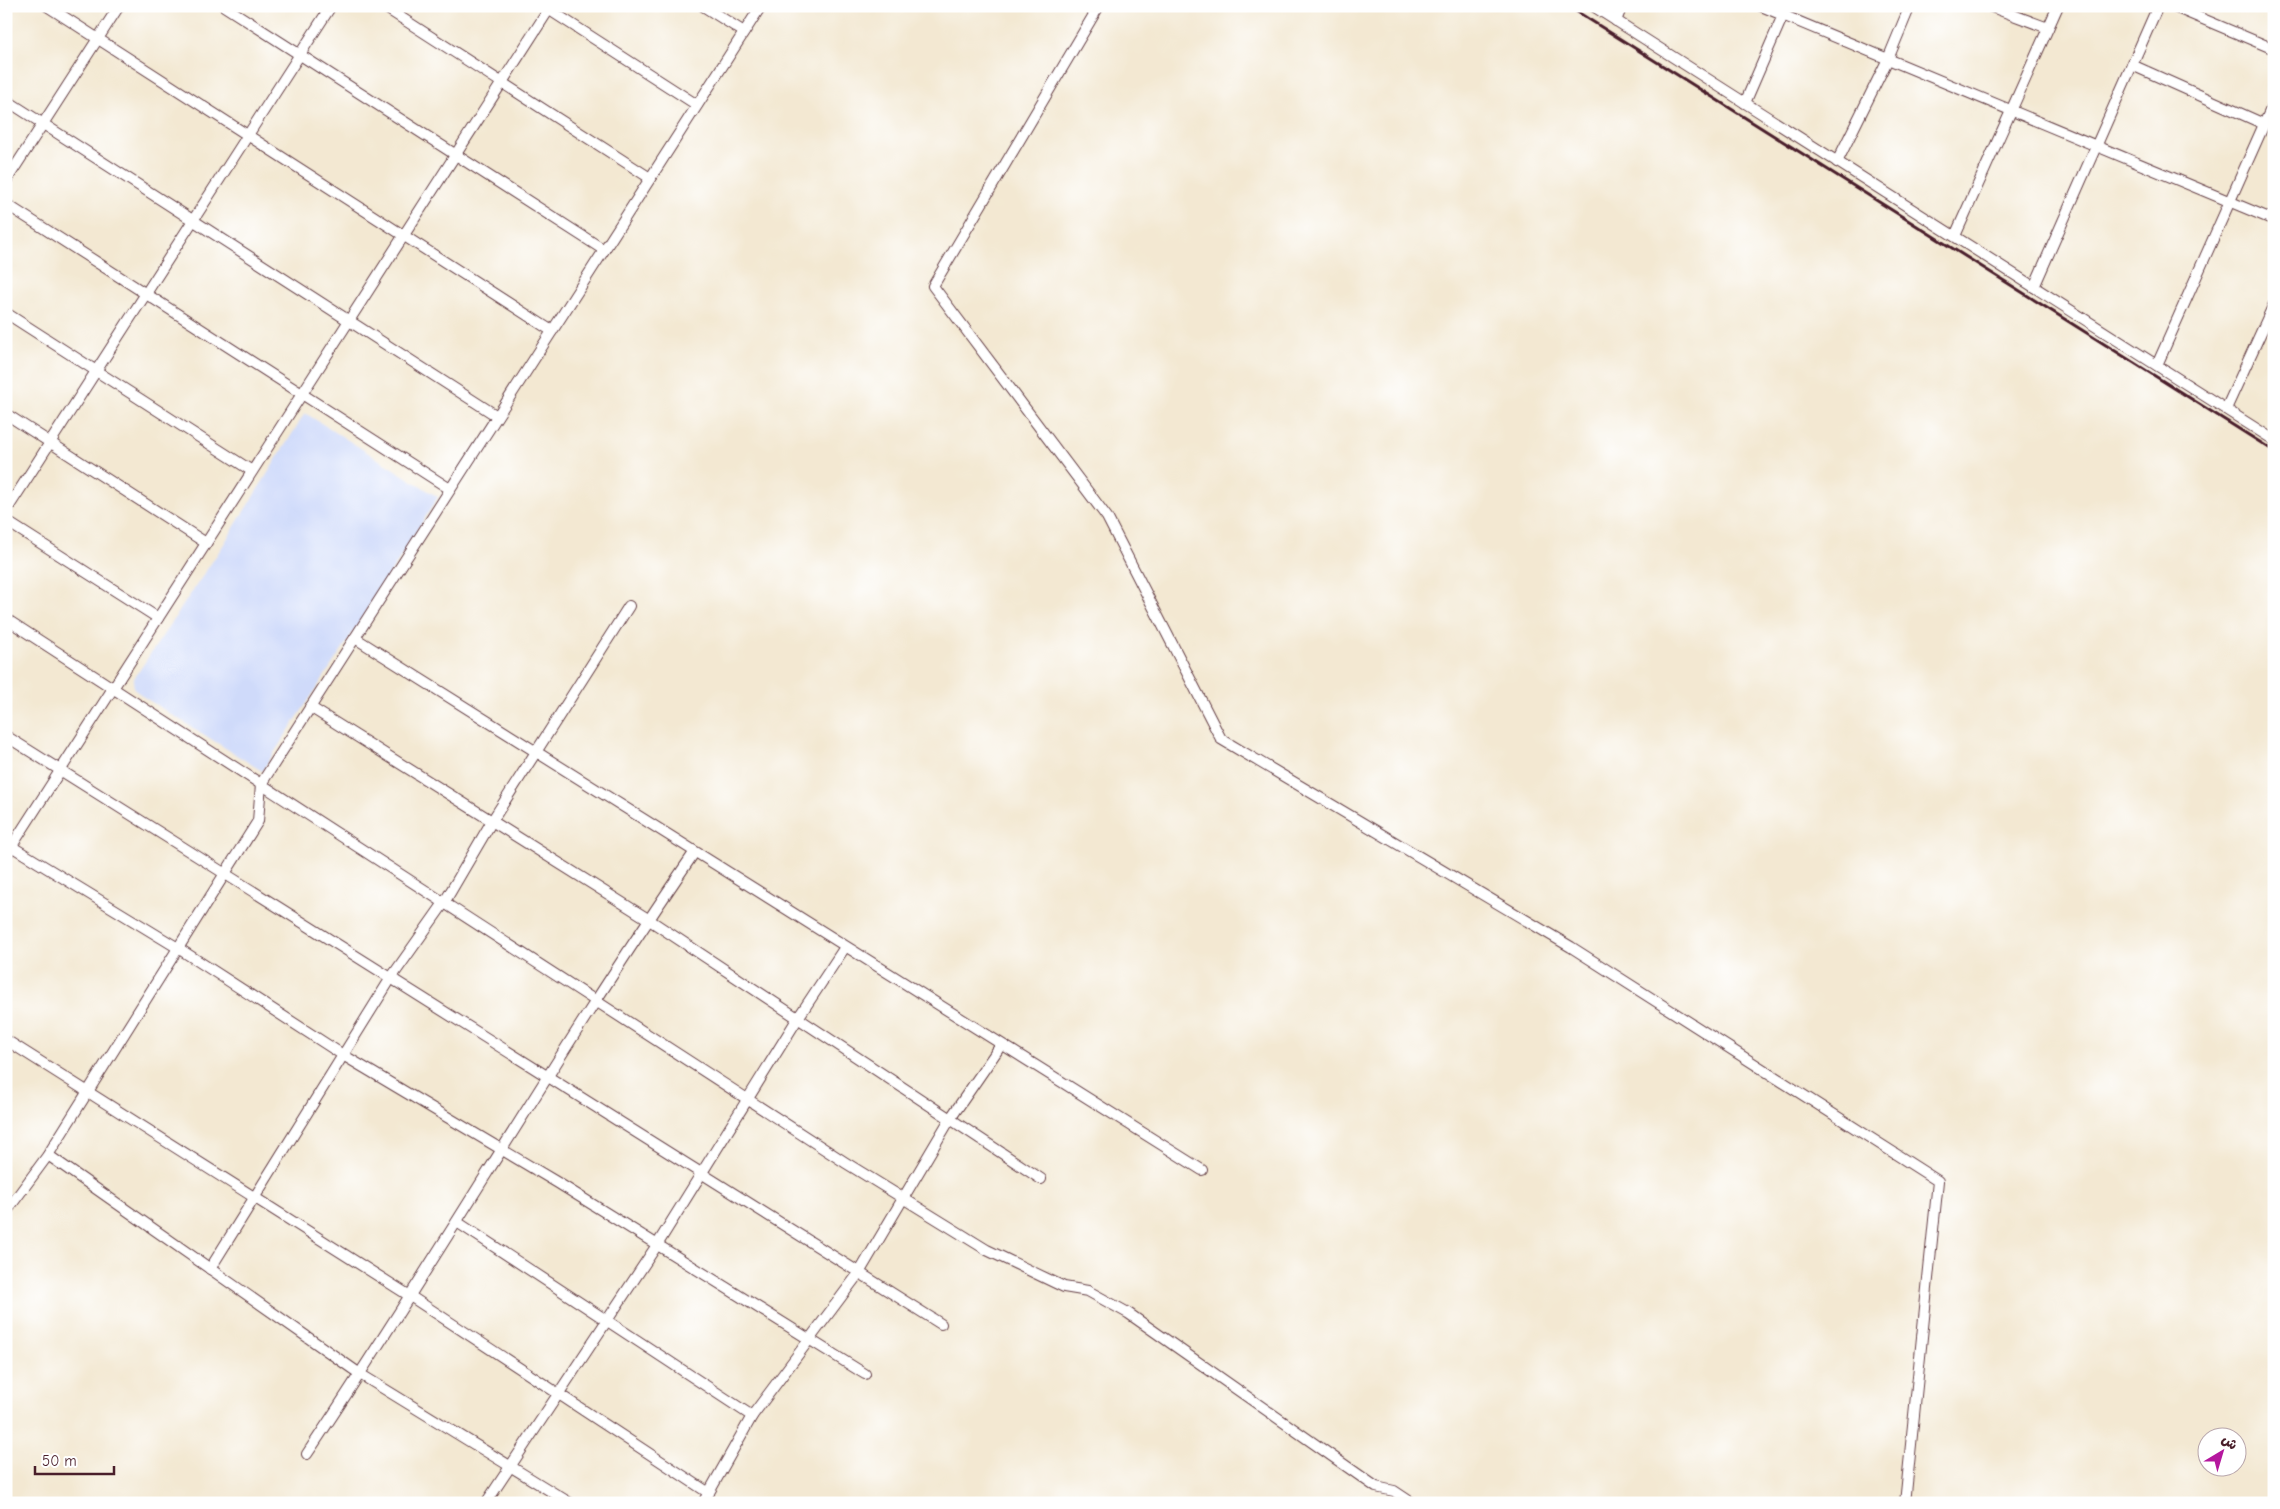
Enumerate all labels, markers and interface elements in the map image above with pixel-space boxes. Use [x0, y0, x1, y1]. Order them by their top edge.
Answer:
north arrow [2198, 1426, 2248, 1476]
text: ش [2218, 1431, 2241, 1454]
scale bar [35, 1444, 114, 1476]
text: 50 m [42, 1452, 77, 1470]

